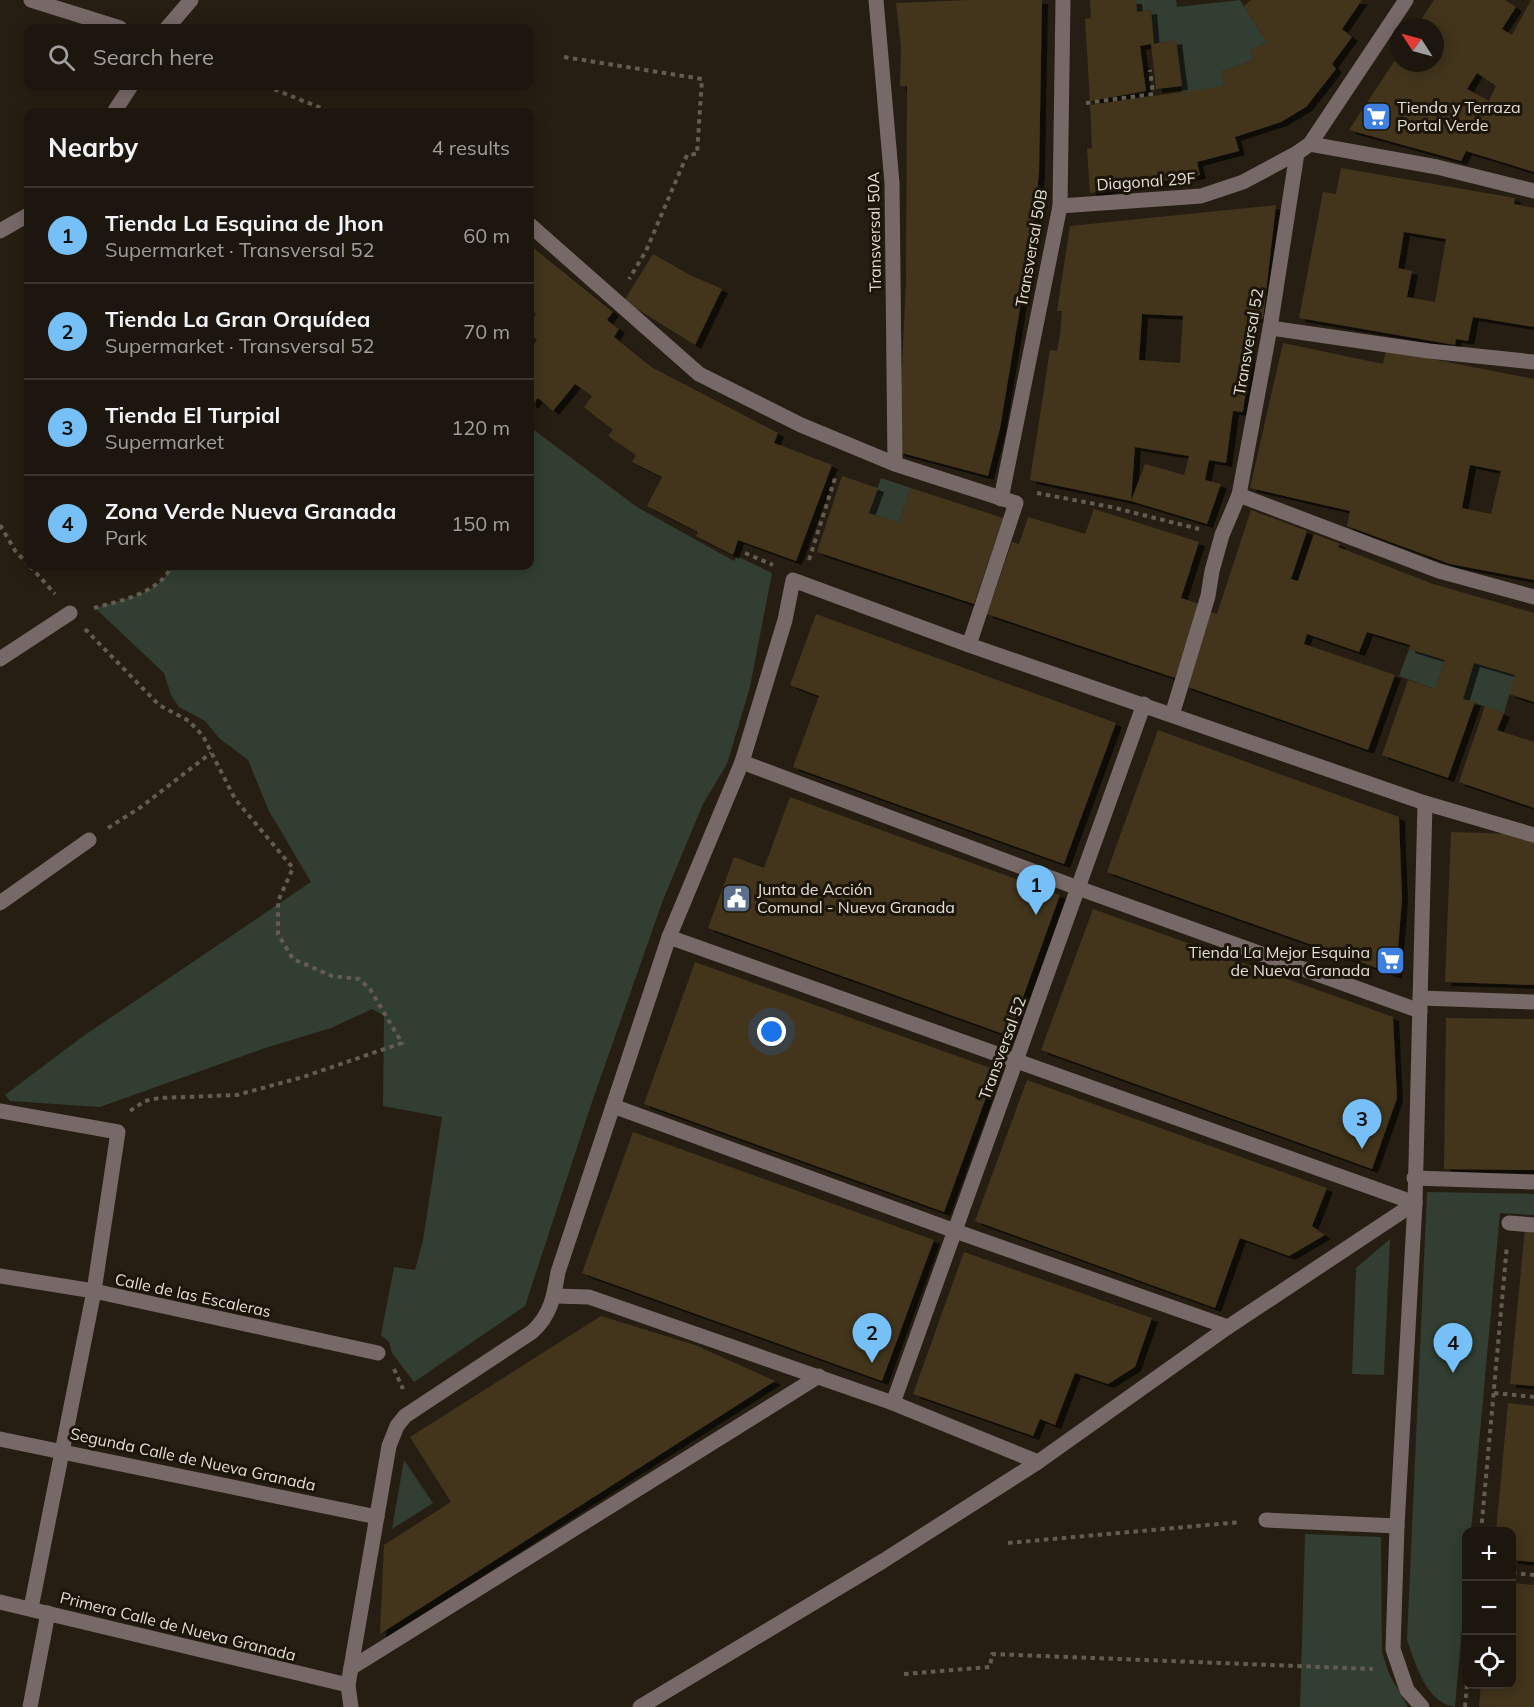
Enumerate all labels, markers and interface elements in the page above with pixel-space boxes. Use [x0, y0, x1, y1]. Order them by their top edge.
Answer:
north arrow [1390, 18, 1444, 72]
search box [24, 24, 534, 90]
icon: search [45, 41, 78, 74]
text: Search here [93, 43, 214, 71]
place label: Tienda y Terraza Portal Verde [1397, 97, 1521, 135]
supermarket icon: Tienda y Terraza Portal Verde [1360, 100, 1392, 132]
text: Nearby [48, 131, 138, 164]
text: 4 results [432, 135, 510, 160]
street label: Diagonal 29F [1096, 168, 1196, 194]
street label: Transversal 50A [863, 171, 885, 292]
street label: Transversal 50B [1011, 187, 1051, 309]
text: Tienda La Esquina de Jhon [105, 209, 384, 237]
text: 1 [62, 223, 74, 248]
text: 60 m [463, 223, 510, 248]
text: Supermarket · Transversal 52 [105, 237, 375, 262]
street label: Transversal 52 [1229, 287, 1267, 397]
text: Tienda La Gran Orquídea [105, 305, 370, 333]
text: 2 [62, 319, 74, 344]
text: 70 m [463, 319, 510, 344]
text: Supermarket · Transversal 52 [105, 333, 375, 358]
text: Tienda El Turpial [105, 401, 280, 429]
text: 3 [62, 415, 74, 440]
text: 120 m [451, 415, 510, 440]
text: Supermarket [105, 429, 224, 454]
text: Zona Verde Nueva Granada [105, 497, 396, 525]
text: 4 [62, 511, 74, 536]
text: 150 m [451, 511, 510, 536]
text: Park [105, 525, 147, 550]
pin: 1 [1016, 866, 1056, 915]
place label: Junta de Acción Comunal - Nueva Granada [757, 879, 955, 917]
public building icon: Junta de Acción Comunal - Nueva Granada [720, 882, 752, 914]
place label: Tienda La Mejor Esquina de Nueva Granada [1188, 942, 1370, 980]
supermarket icon: Tienda La Mejor Esquina de Nueva Granada [1375, 945, 1407, 977]
street label: Transversal 52 [974, 994, 1030, 1102]
your location [757, 1017, 786, 1046]
pin: 3 [1342, 1100, 1382, 1149]
street label: Calle de las Escaleras [113, 1269, 273, 1321]
pin: 2 [852, 1314, 892, 1363]
pin: 4 [1434, 1324, 1472, 1373]
street label: Segunda Calle de Nueva Granada [68, 1423, 318, 1495]
map controls [1462, 1527, 1516, 1689]
button: + [1462, 1527, 1516, 1581]
button: − [1462, 1581, 1516, 1635]
street label: Primera Calle de Nueva Granada [58, 1587, 298, 1665]
button: locate [1462, 1635, 1516, 1689]

